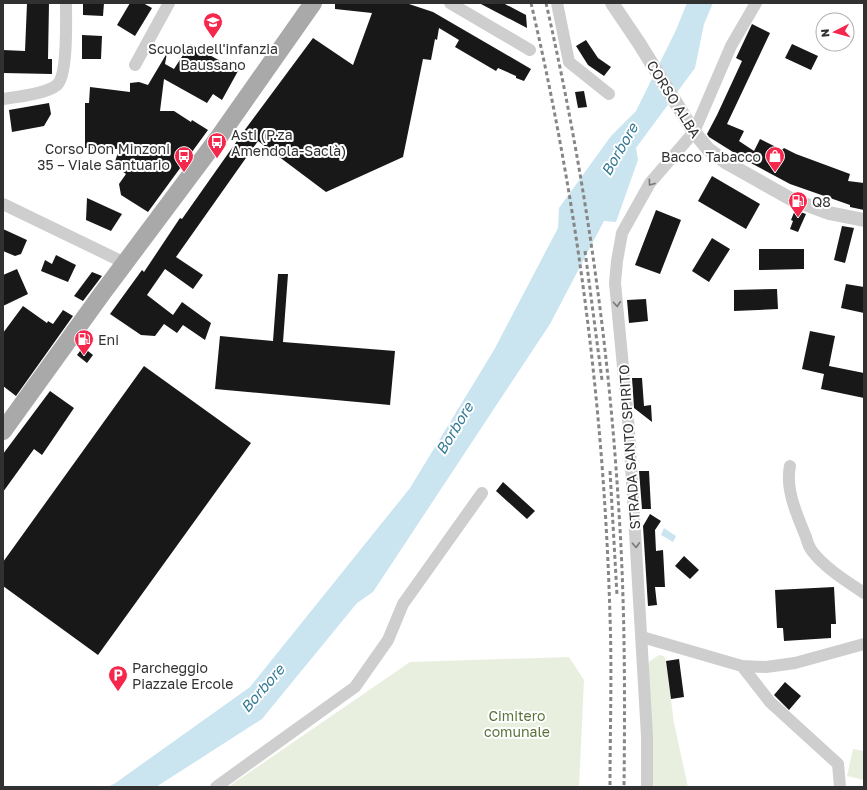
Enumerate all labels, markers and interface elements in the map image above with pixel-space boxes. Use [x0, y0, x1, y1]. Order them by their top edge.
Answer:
school or university icon: Scuola dell'infanzia Baussano [202, 11, 224, 39]
north arrow [815, 12, 855, 52]
text: N [818, 28, 831, 38]
place label: Scuola dell'infanzia Baussano [148, 40, 278, 73]
street label: CORSO ALBA [643, 57, 705, 141]
water label: Borbore [597, 118, 642, 178]
place label: Asti (P.za Amendola-Saclà) [231, 126, 346, 159]
bus stop icon: Asti (P.za Amendola-Saclà) [206, 131, 228, 159]
place label: Corso Don Minzoni 35 – Viale Santuario [37, 140, 170, 173]
bus stop icon: Corso Don Minzoni 35 – Viale Santuario [173, 145, 195, 173]
shop icon: Bacco Tabacco [764, 145, 786, 173]
place label: Bacco Tabacco [661, 148, 761, 165]
one-way arrow [649, 178, 656, 185]
fuel station icon: Q8 [787, 190, 809, 218]
place label: Q8 [812, 193, 831, 210]
one-way arrow [613, 301, 622, 307]
fuel station icon: Eni [73, 328, 95, 356]
place label: Eni [98, 331, 119, 348]
street label: STRADA SANTO SPIRITO [615, 364, 643, 530]
water label: Borbore [431, 398, 477, 457]
one-way arrow [632, 542, 641, 548]
place label: Parcheggio Piazzale Ercole [132, 659, 233, 692]
water label: Borbore [236, 659, 289, 716]
parking icon: Parcheggio Piazzale Ercole [107, 664, 129, 692]
park label: Cimitero comunale [484, 707, 550, 740]

